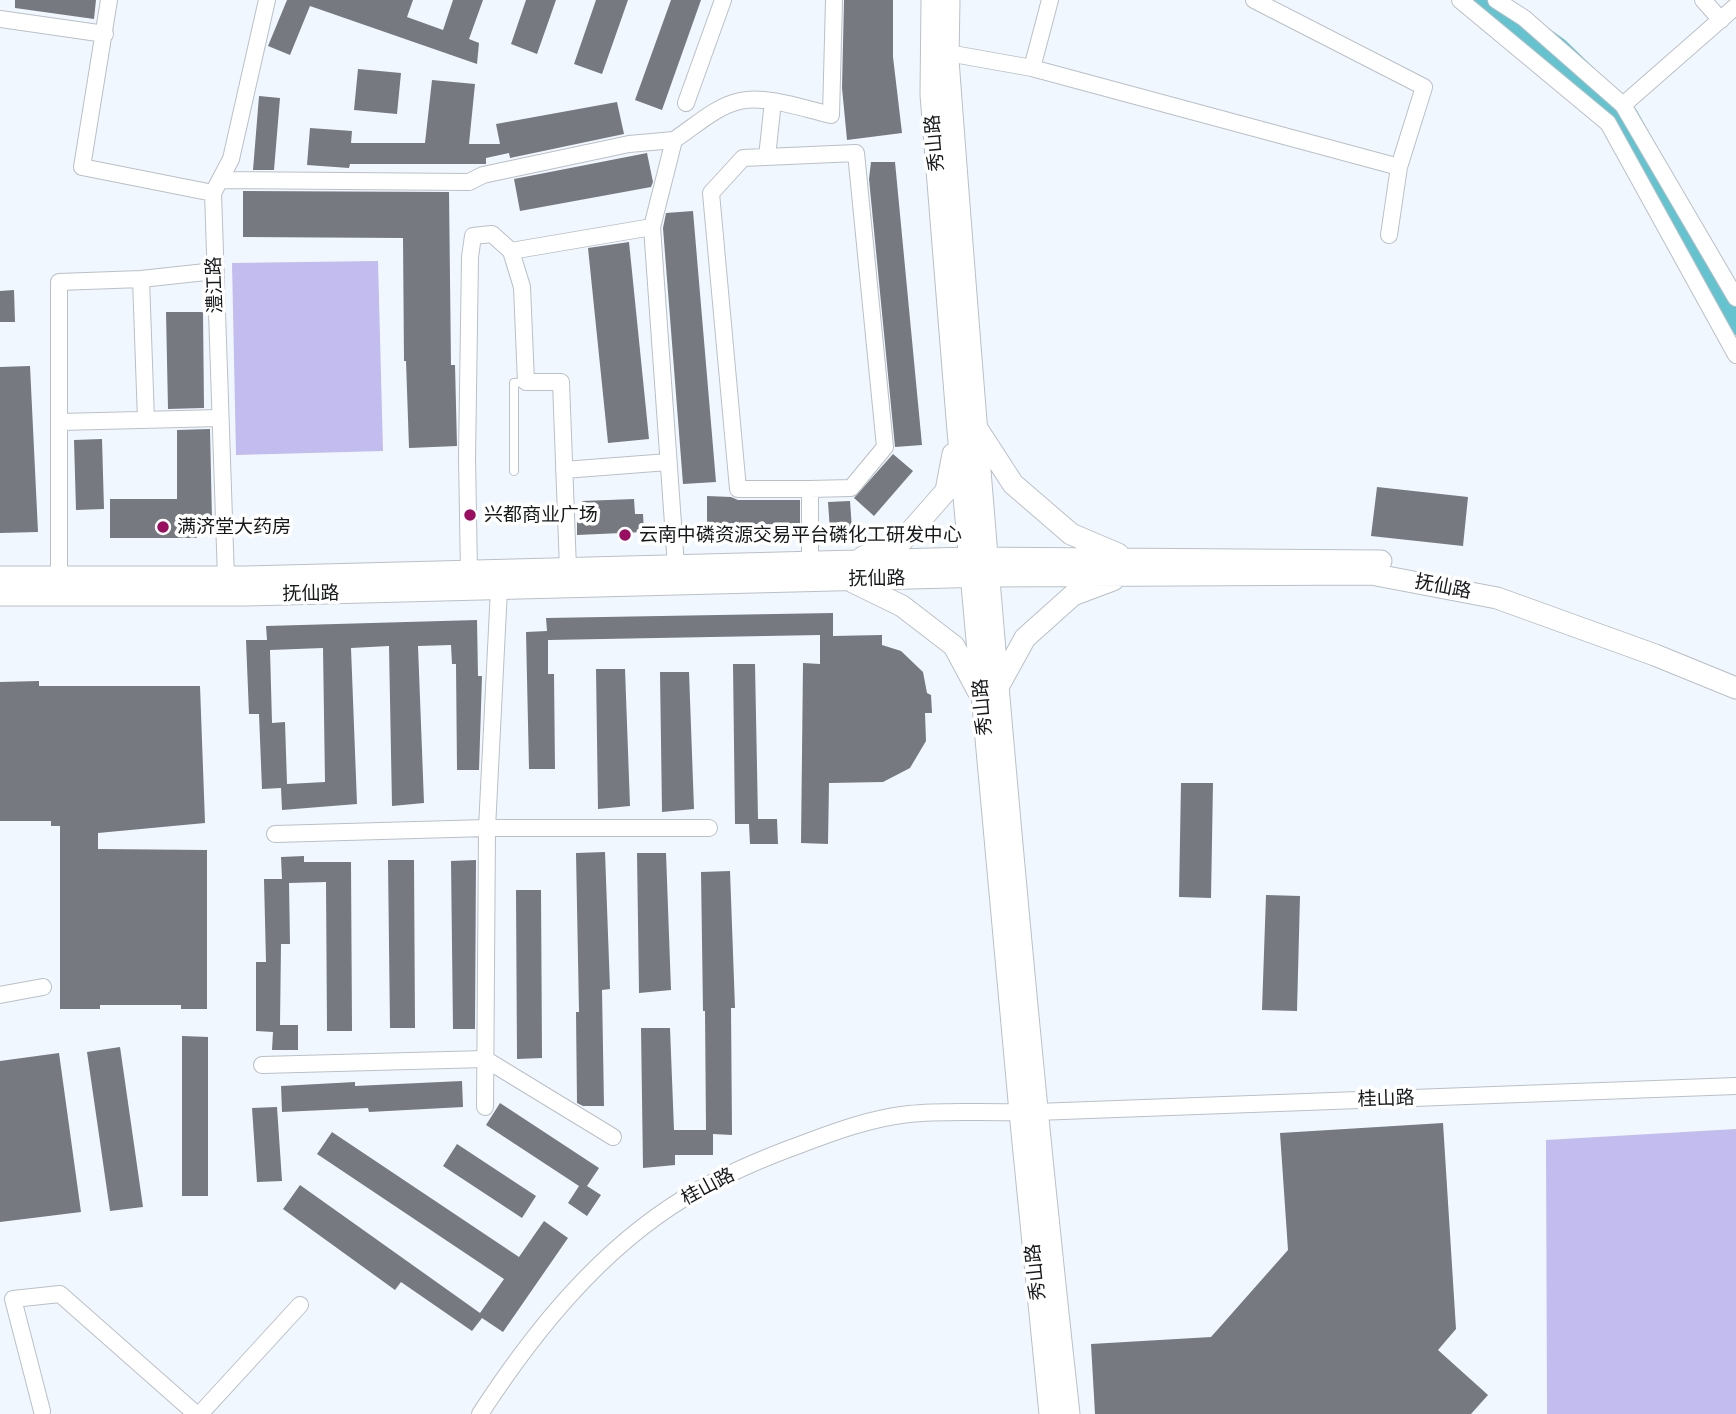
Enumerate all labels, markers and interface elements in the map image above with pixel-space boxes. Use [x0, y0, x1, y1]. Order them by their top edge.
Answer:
street label: 秀山路 [921, 114, 949, 172]
street label: 澧江路 [203, 256, 227, 314]
place label: 兴都商业广场 [484, 504, 598, 526]
marker: 兴都商业广场 [462, 507, 478, 523]
place label: 满济堂大药房 [177, 516, 291, 538]
marker: 满济堂大药房 [155, 519, 171, 535]
place label: 云南中磷资源交易平台磷化工研发中心 [639, 524, 962, 546]
marker: 云南中磷资源交易平台磷化工研发中心 [617, 527, 633, 543]
street label: 抚仙路 [848, 567, 906, 591]
street label: 抚仙路 [1413, 570, 1473, 604]
street label: 抚仙路 [282, 582, 340, 606]
street label: 秀山路 [969, 678, 997, 736]
street label: 桂山路 [1357, 1087, 1415, 1111]
street label: 桂山路 [677, 1164, 739, 1210]
street label: 秀山路 [1022, 1242, 1050, 1302]

